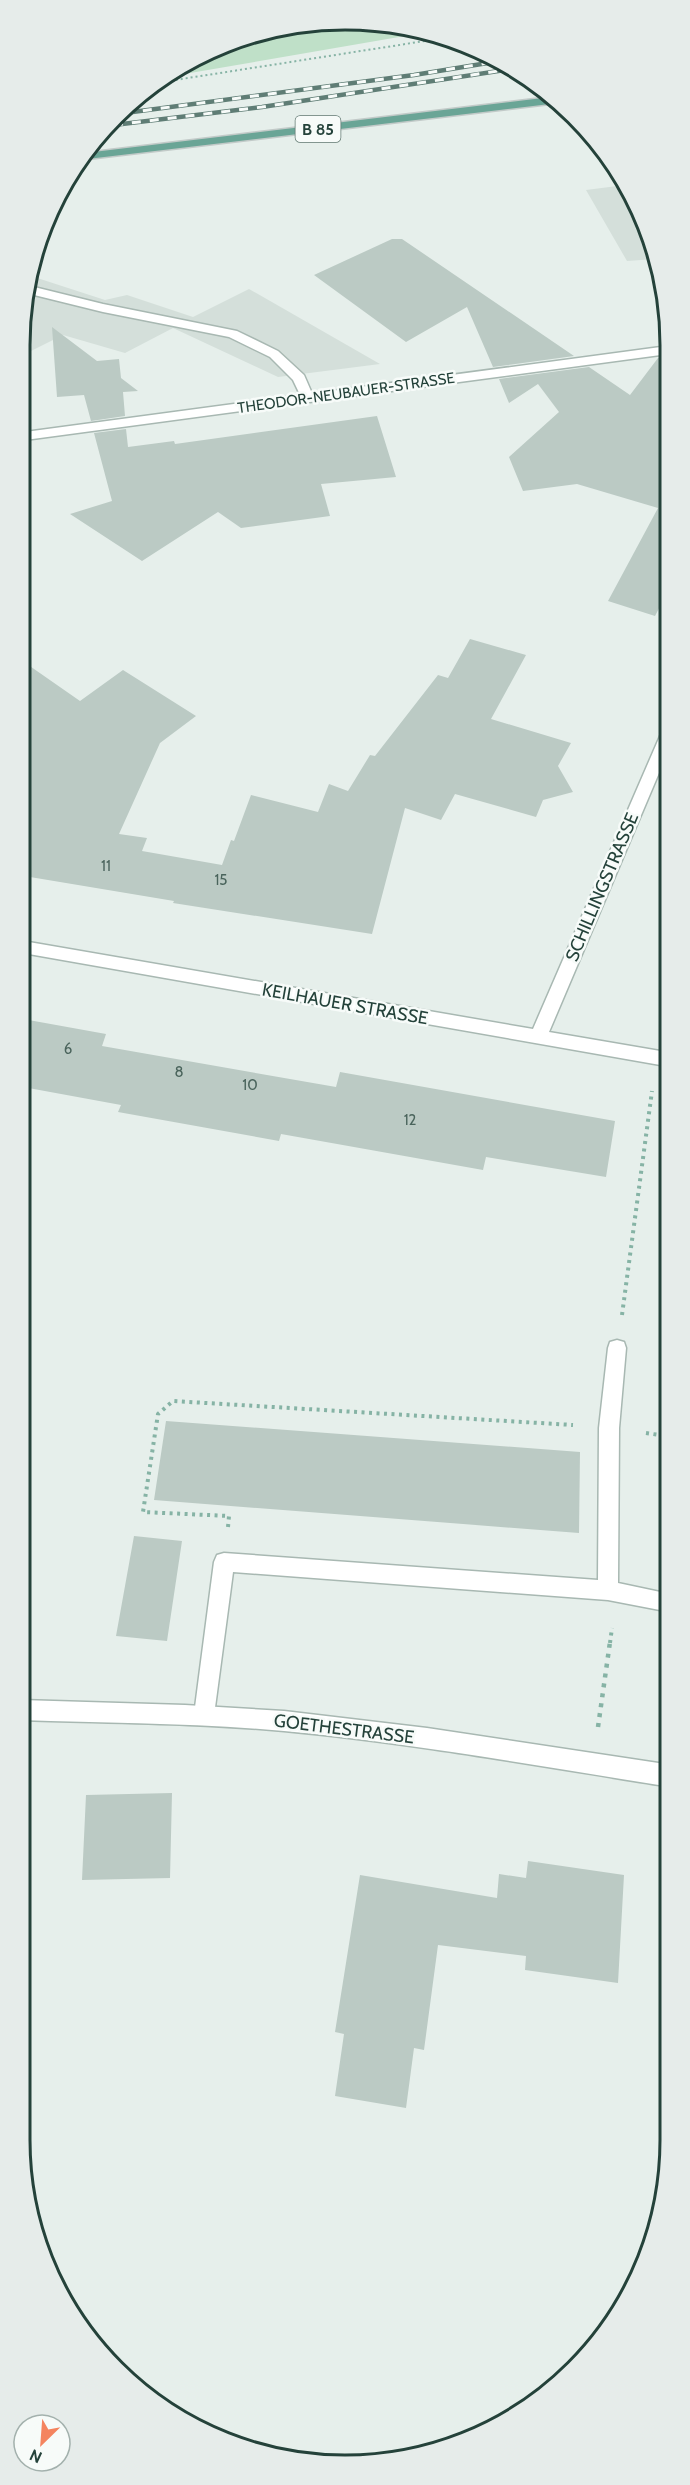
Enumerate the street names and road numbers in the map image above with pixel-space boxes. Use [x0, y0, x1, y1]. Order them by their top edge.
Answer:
road number: B 85 [296, 116, 340, 142]
street label: THEODOR-NEUBAUER-STRASSE [236, 369, 456, 417]
street label: SCHILLINGSTRASSE [561, 809, 643, 965]
street label: KEILHAUER STRASSE [260, 979, 430, 1029]
street label: GOETHESTRASSE [273, 1709, 415, 1749]

